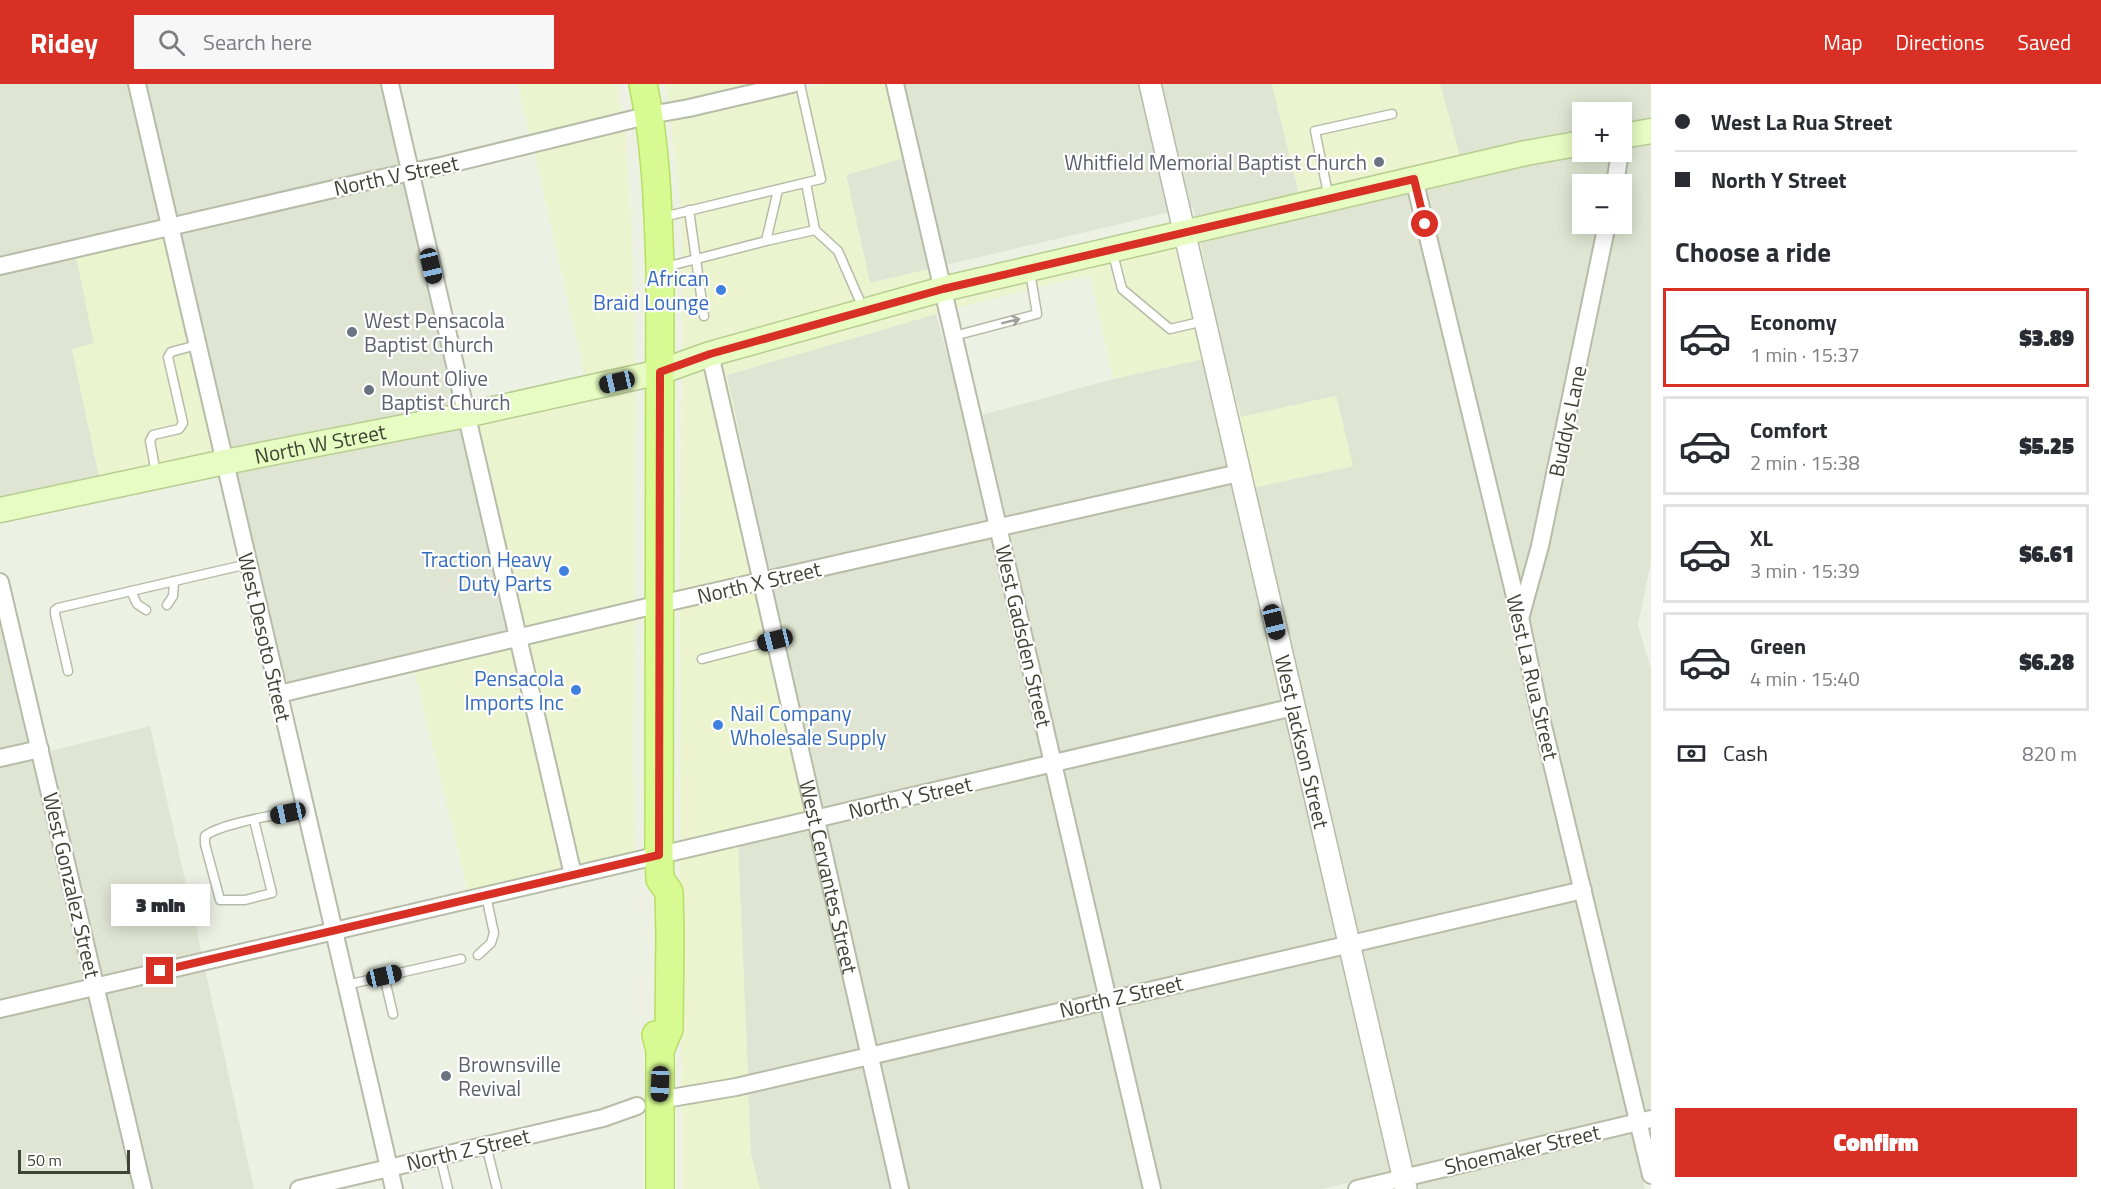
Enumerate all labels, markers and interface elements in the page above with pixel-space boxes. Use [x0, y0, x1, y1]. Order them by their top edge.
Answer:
search box [134, 15, 554, 69]
text: Ridey [30, 21, 98, 64]
text: Search here [203, 25, 312, 59]
icon: search [155, 26, 188, 59]
text: Map [1823, 26, 1863, 58]
text: Directions [1896, 26, 1985, 58]
text: Saved [2018, 26, 2071, 58]
map controls [1572, 102, 1632, 234]
button: + [1572, 102, 1632, 162]
text: West La Rua Street [1711, 105, 1892, 139]
street label: North V Street [331, 146, 462, 204]
place label: Whitfield Memorial Baptist Church [1064, 146, 1367, 178]
marker: Whitfield Memorial Baptist Church [1372, 155, 1386, 169]
text: North Y Street [1711, 163, 1847, 197]
button: − [1572, 174, 1632, 234]
route start [1411, 210, 1438, 237]
text: Choose a ride [1675, 231, 1831, 272]
car [418, 246, 444, 286]
place label: African Braid Lounge [593, 262, 709, 318]
marker: African Braid Lounge [714, 283, 728, 297]
place label: West Pensacola Baptist Church [364, 304, 505, 360]
text: Economy [1750, 305, 1837, 339]
icon: car [1678, 311, 1732, 365]
one-way arrow [1001, 315, 1020, 326]
text: $3.89 [2019, 321, 2074, 355]
marker: West Pensacola Baptist Church [345, 325, 359, 339]
text: 1 min · 15:37 [1750, 339, 1860, 370]
place label: Mount Olive Baptist Church [381, 362, 511, 418]
street label: Buddys Lane [1540, 362, 1594, 480]
car [597, 369, 637, 395]
marker: Mount Olive Baptist Church [362, 383, 376, 397]
text: Comfort [1750, 413, 1828, 447]
street label: North W Street [252, 415, 389, 472]
icon: car [1678, 419, 1732, 473]
text: $5.25 [2019, 429, 2074, 463]
text: 2 min · 15:38 [1750, 447, 1860, 478]
text: XL [1750, 521, 1773, 555]
icon: car [1678, 527, 1732, 581]
text: $6.61 [2019, 537, 2074, 571]
street label: West Gadsden Street [987, 541, 1061, 731]
place label: Traction Heavy Duty Parts [422, 543, 552, 599]
street label: West Desoto Street [230, 549, 300, 725]
street label: North X Street [694, 552, 825, 612]
text: 3 min · 15:39 [1750, 555, 1860, 586]
marker: Traction Heavy Duty Parts [557, 564, 571, 578]
street label: West La Rua Street [1498, 591, 1568, 764]
car [1261, 602, 1287, 642]
car [755, 627, 795, 653]
text: Green [1750, 629, 1806, 663]
icon: car [1678, 635, 1732, 689]
text: $6.28 [2019, 645, 2074, 679]
street label: West Jackson Street [1267, 652, 1338, 832]
place label: Pensacola Imports Inc [465, 662, 564, 718]
text: 4 min · 15:40 [1750, 663, 1860, 694]
marker: Pensacola Imports Inc [569, 683, 583, 697]
place label: Nail Company Wholesale Supply [730, 697, 886, 753]
marker: Nail Company Wholesale Supply [711, 718, 725, 732]
text: Cash [1723, 736, 1768, 770]
icon: cash [1675, 737, 1708, 770]
text: 820 m [2022, 738, 2077, 769]
street label: North Y Street [845, 767, 975, 827]
street label: West Cervantes Street [791, 777, 867, 977]
street label: West Gonzalez Street [35, 789, 109, 982]
car [269, 800, 307, 826]
callout: 3 min [110, 884, 210, 926]
text: 3 min [136, 889, 185, 920]
route end [146, 957, 173, 984]
car [364, 963, 404, 989]
street label: North Z Street [1056, 966, 1186, 1026]
place label: Brownsville Revival [458, 1048, 561, 1104]
car [650, 1066, 670, 1102]
marker: Brownsville Revival [439, 1069, 453, 1083]
button: Confirm [1675, 1108, 2077, 1177]
street label: Shoemaker Street [1441, 1115, 1604, 1182]
street label: North Z Street [403, 1119, 533, 1179]
scale bar [18, 1147, 130, 1174]
text: 50 m [27, 1148, 62, 1172]

